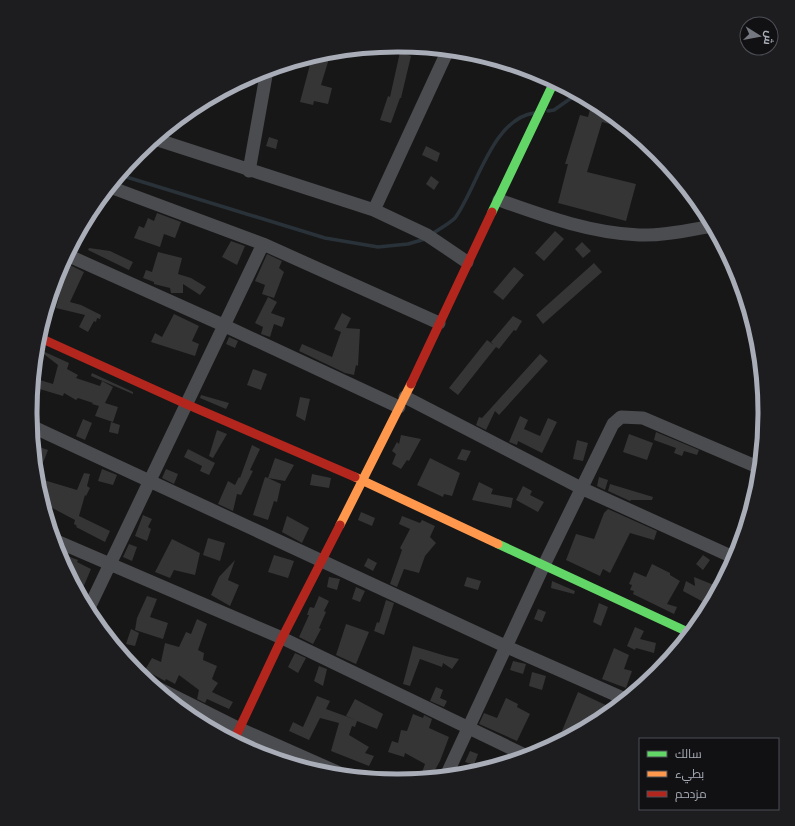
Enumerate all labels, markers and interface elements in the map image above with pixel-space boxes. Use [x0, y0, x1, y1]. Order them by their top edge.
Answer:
north arrow [739, 16, 779, 56]
text: ش [761, 30, 777, 46]
legend [639, 738, 779, 810]
text: سالك [675, 746, 702, 762]
text: بطيء [675, 766, 704, 784]
text: مزدحم [675, 786, 707, 802]

